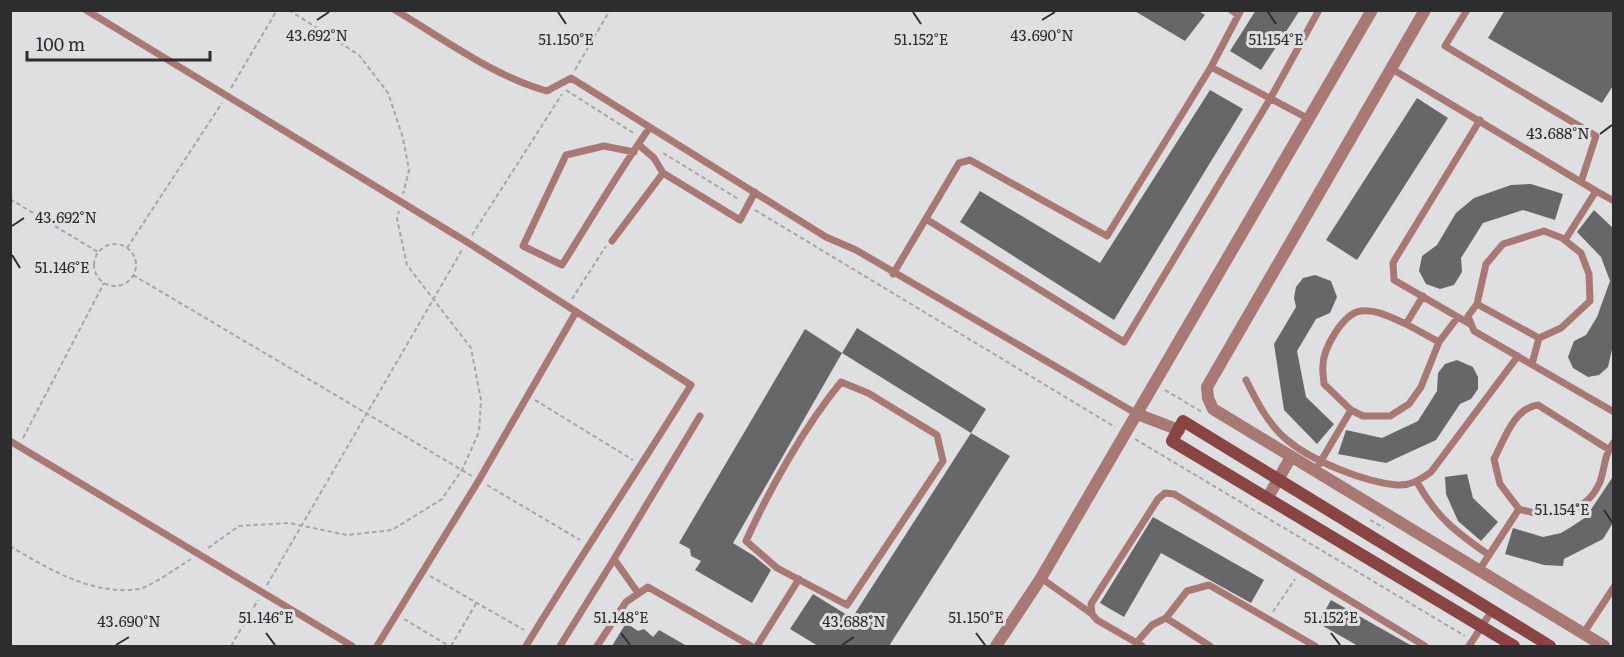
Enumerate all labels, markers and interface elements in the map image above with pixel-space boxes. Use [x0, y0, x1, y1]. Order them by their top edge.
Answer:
text: 43.692°N [286, 23, 348, 46]
text: 43.690°N [1010, 23, 1074, 46]
scale bar [27, 24, 210, 62]
text: 51.150°E [538, 27, 594, 50]
text: 51.152°E [894, 27, 948, 50]
text: 51.154°E [1249, 27, 1303, 50]
text: 100 m [36, 30, 85, 57]
text: 43.688°N [1526, 121, 1590, 144]
text: 43.692°N [35, 205, 97, 228]
text: 51.146°E [34, 255, 90, 278]
text: 51.154°E [1535, 497, 1589, 520]
text: 51.146°E [238, 605, 294, 628]
text: 51.148°E [593, 605, 649, 628]
text: 51.150°E [948, 605, 1004, 628]
text: 51.152°E [1304, 605, 1358, 628]
text: 43.690°N [97, 609, 161, 632]
text: 43.688°N [822, 609, 886, 632]

